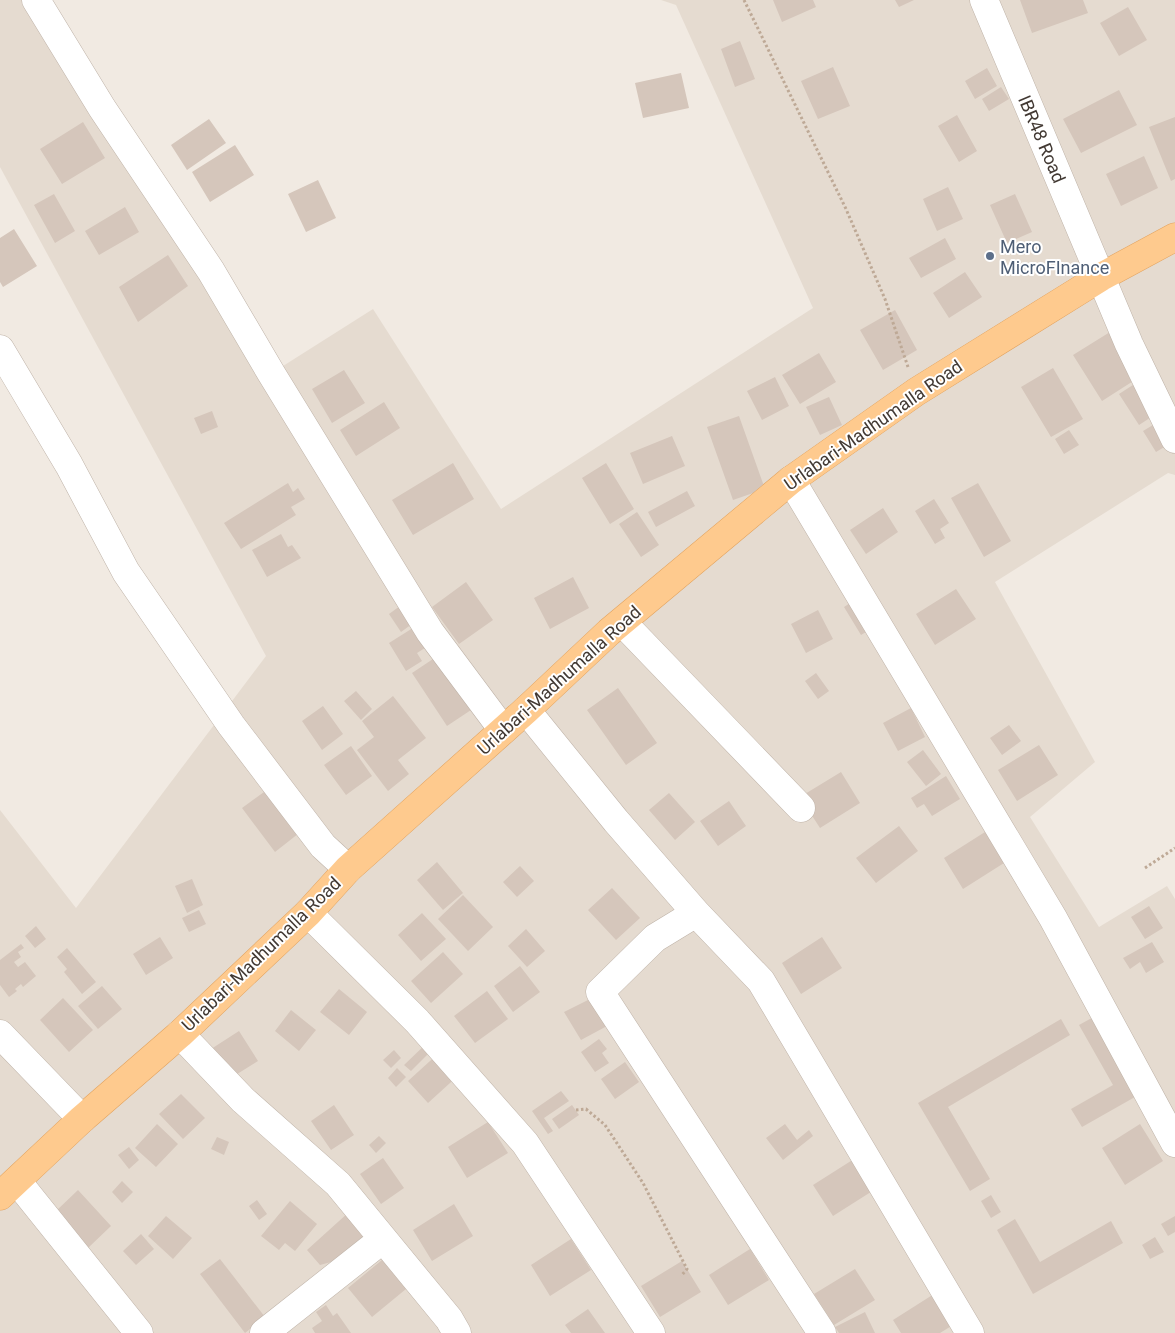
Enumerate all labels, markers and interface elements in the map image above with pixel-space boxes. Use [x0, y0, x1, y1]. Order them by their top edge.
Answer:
street label: IBR48 Road [1014, 92, 1070, 186]
place label: Mero MicroFInance [1000, 236, 1109, 278]
marker: Mero MicroFInance [984, 250, 996, 262]
street label: Urlabari-Madhumalla Road [780, 355, 966, 495]
street label: Urlabari-Madhumalla Road [473, 601, 645, 759]
street label: Urlabari-Madhumalla Road [177, 873, 345, 1035]

